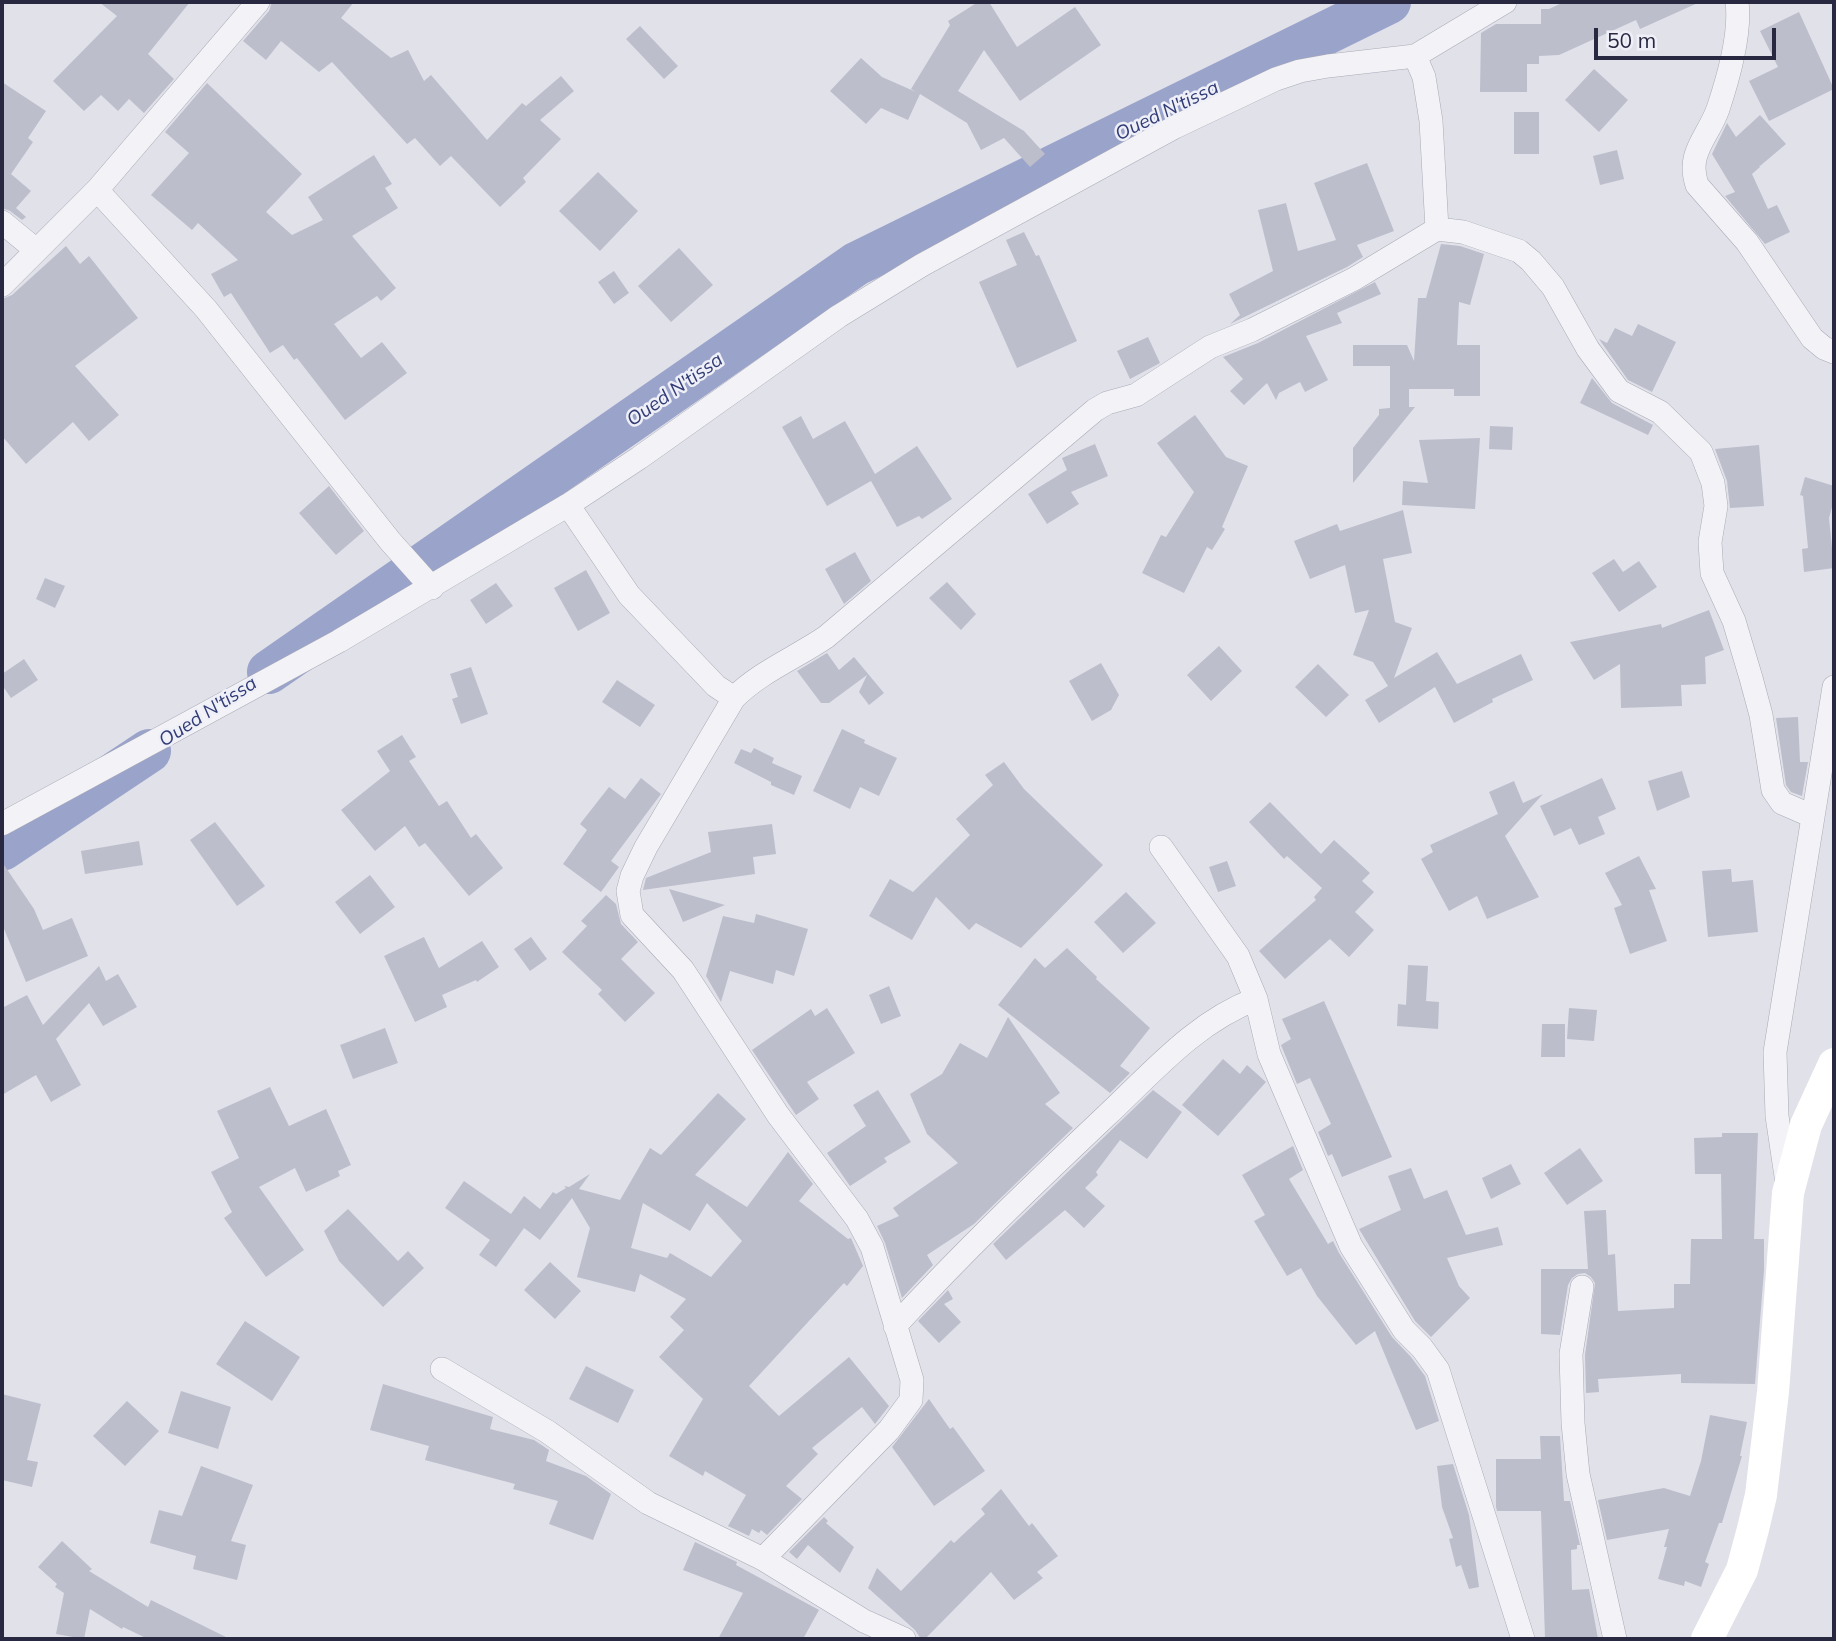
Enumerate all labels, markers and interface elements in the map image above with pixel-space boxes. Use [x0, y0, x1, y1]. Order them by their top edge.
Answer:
scale bar [1598, 14, 1780, 58]
text: 50 m [1607, 27, 1656, 53]
water label: Oued N'tissa [1112, 76, 1222, 146]
water label: Oued N'tissa [623, 349, 727, 431]
water label: Oued N'tissa [155, 672, 261, 752]

